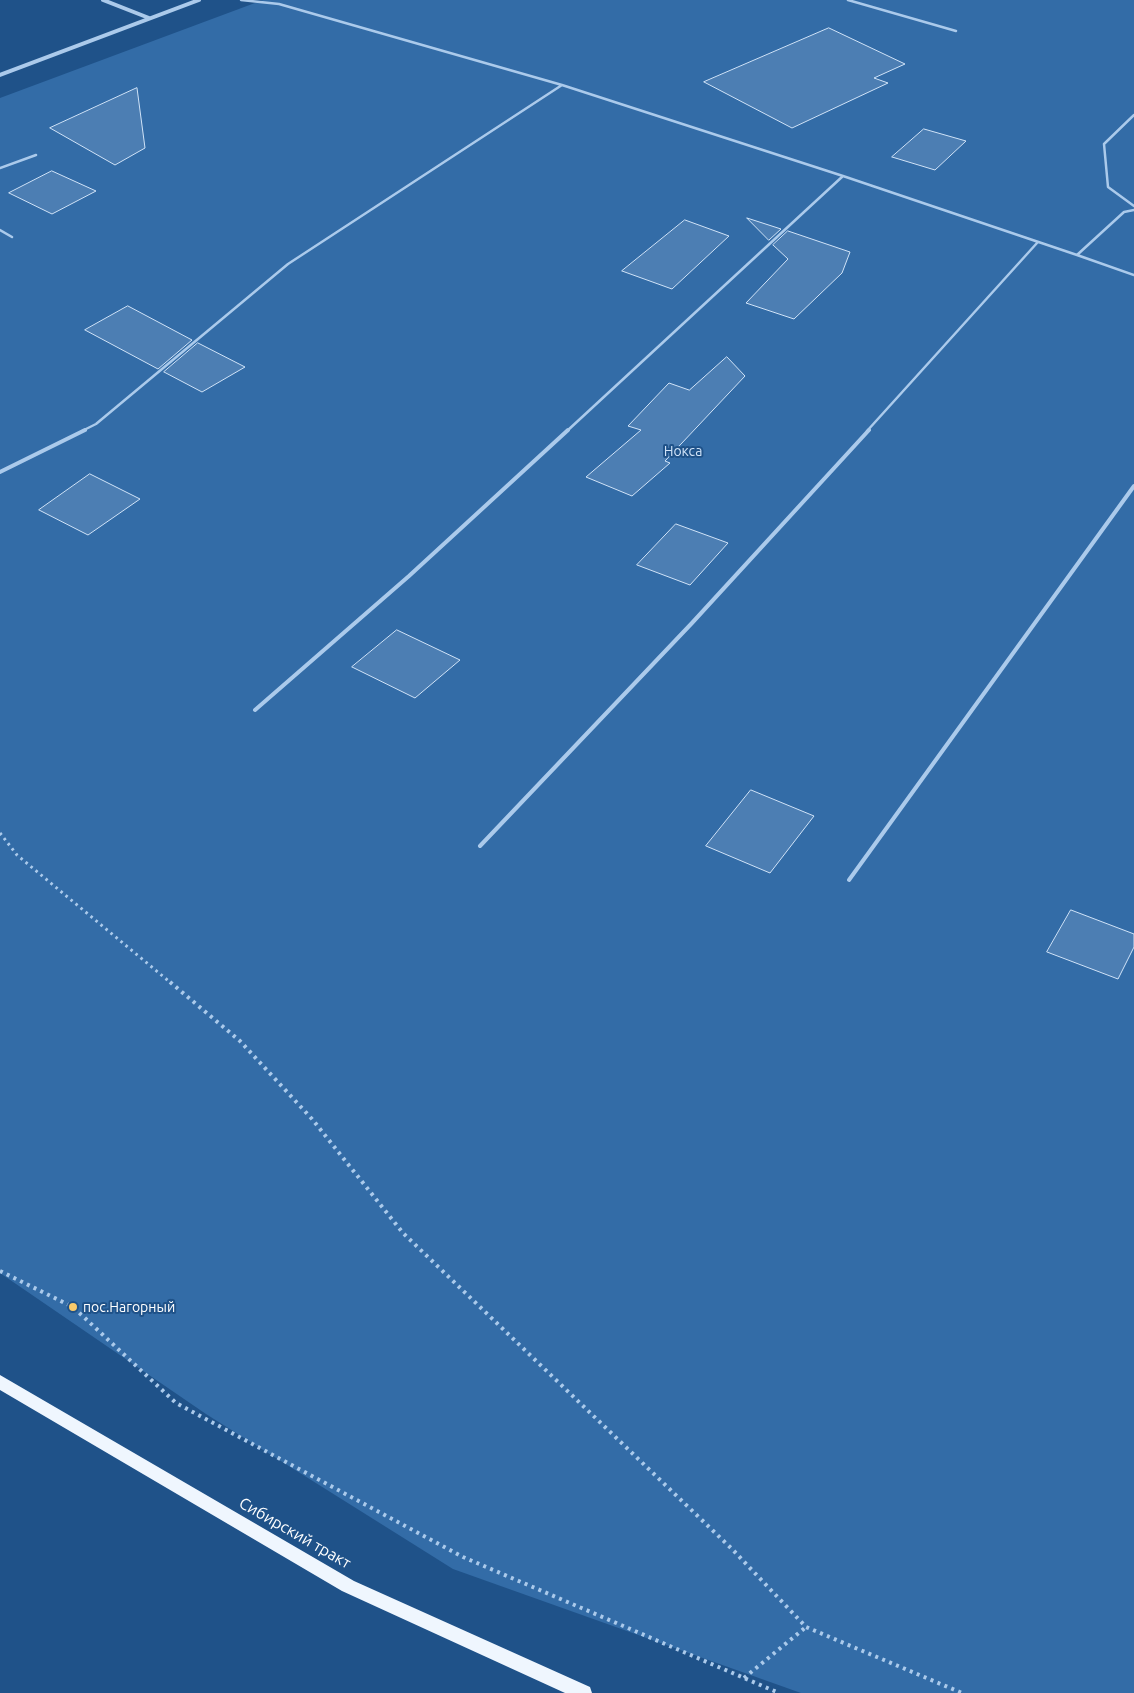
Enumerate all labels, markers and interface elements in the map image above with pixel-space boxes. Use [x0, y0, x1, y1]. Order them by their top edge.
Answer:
park label: Нокса [664, 443, 702, 459]
place label: пос.Нагорный [83, 1299, 175, 1315]
marker: пос.Нагорный [67, 1301, 79, 1313]
street label: Сибирский тракт [236, 1493, 354, 1573]

